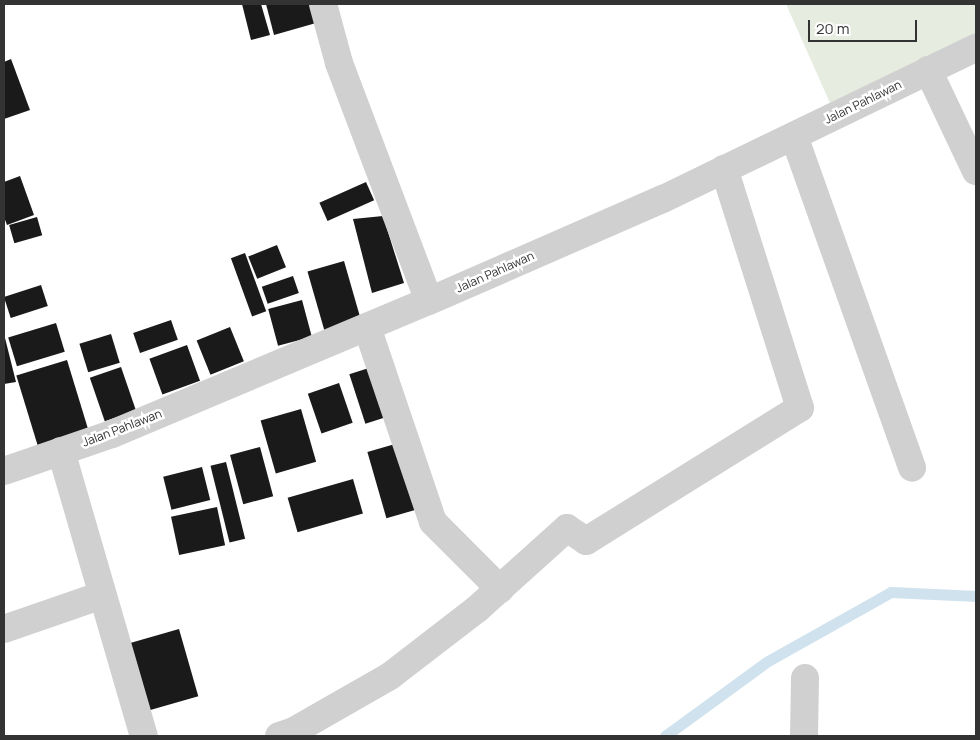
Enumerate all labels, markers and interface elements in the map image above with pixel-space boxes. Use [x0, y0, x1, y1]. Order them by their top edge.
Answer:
scale bar [810, 10, 919, 42]
text: 20 m [816, 18, 849, 39]
street label: Jalan Pahlawan [822, 77, 904, 127]
street label: Jalan Pahlawan [454, 248, 536, 296]
street label: Jalan Pahlawan [80, 406, 164, 450]

